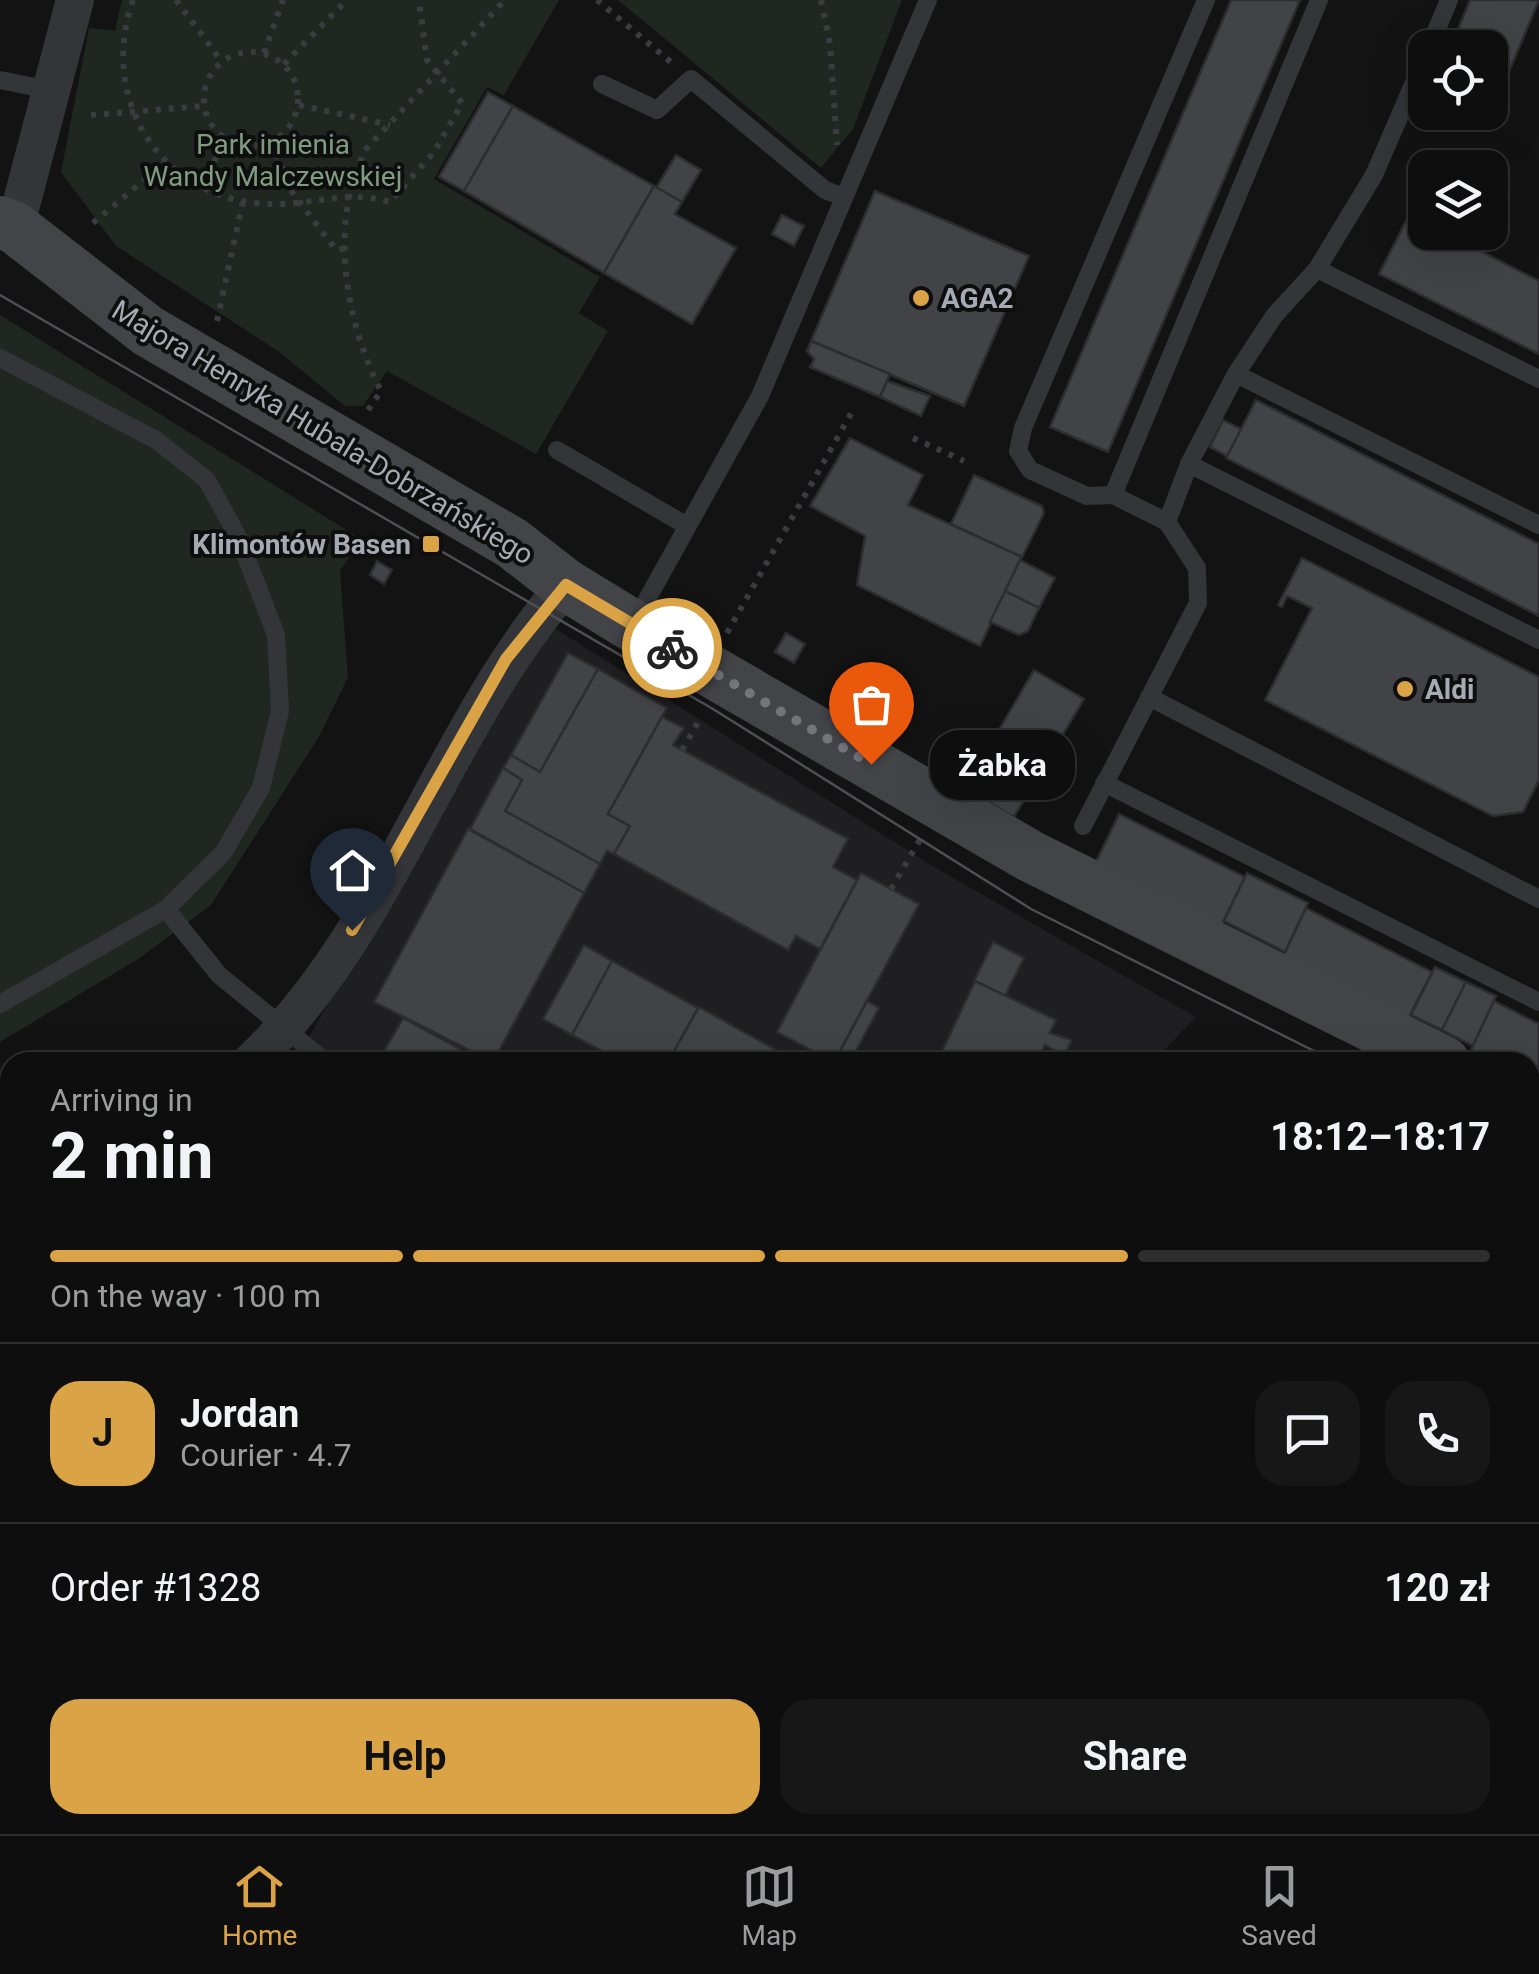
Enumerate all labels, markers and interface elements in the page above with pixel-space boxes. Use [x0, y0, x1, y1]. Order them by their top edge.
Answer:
map controls [1408, 30, 1508, 250]
button: locate [1408, 30, 1508, 130]
park label: Park imienia Wandy Malczewskiej [144, 128, 402, 193]
button: layers [1408, 150, 1508, 250]
place label: AGA2 [941, 282, 1014, 315]
marker: AGA2 [910, 287, 932, 309]
street label: Majora Henryka Hubala-Dobrzańskiego [106, 293, 539, 572]
place label: Klimontów Basen [192, 528, 411, 561]
marker: Klimontów Basen [420, 533, 442, 555]
courier [622, 598, 722, 698]
icon: bike [645, 621, 700, 676]
pin [829, 662, 914, 765]
place label: Aldi [1425, 673, 1474, 706]
icon: bag [844, 677, 899, 732]
marker: Aldi [1394, 678, 1416, 700]
callout: Żabka [931, 729, 1076, 799]
text: Żabka [958, 746, 1047, 784]
pin [310, 828, 395, 931]
icon: home [325, 843, 380, 898]
text: Arriving in [50, 1081, 193, 1119]
text: 18:12–18:17 [1270, 1115, 1490, 1159]
text: 2 min [50, 1118, 213, 1194]
text: On the way · 100 m [50, 1277, 321, 1315]
button: chat [1255, 1381, 1360, 1486]
button: phone [1385, 1381, 1490, 1486]
text: Jordan [180, 1392, 299, 1436]
text: J [92, 1411, 113, 1455]
text: Courier · 4.7 [180, 1436, 352, 1474]
text: Order #1328 [50, 1566, 261, 1610]
text: 120 zł [1384, 1566, 1490, 1610]
button: Help [50, 1699, 760, 1814]
button: Share [780, 1699, 1490, 1814]
tab: Home [222, 1859, 297, 1952]
tab: Map [742, 1859, 797, 1952]
tab: Saved [1241, 1859, 1317, 1952]

